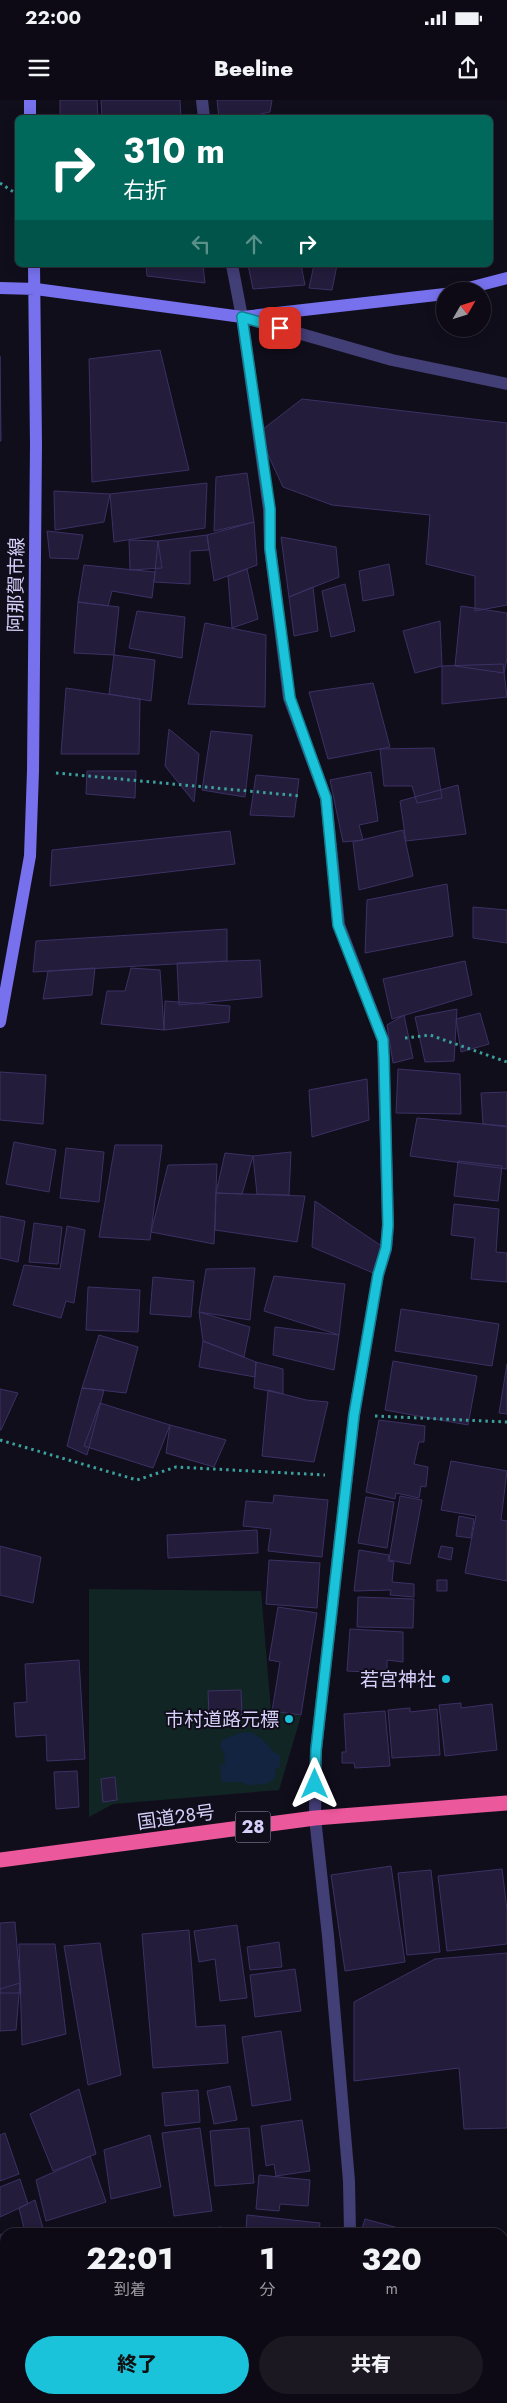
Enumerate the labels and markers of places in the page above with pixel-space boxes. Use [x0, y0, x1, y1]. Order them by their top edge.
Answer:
pin [259, 307, 301, 349]
place label: 若宮神社 [360, 1666, 436, 1693]
marker: 若宮神社 [440, 1673, 452, 1685]
place label: 市村道路元標 [165, 1706, 279, 1733]
marker: 市村道路元標 [283, 1713, 295, 1725]

